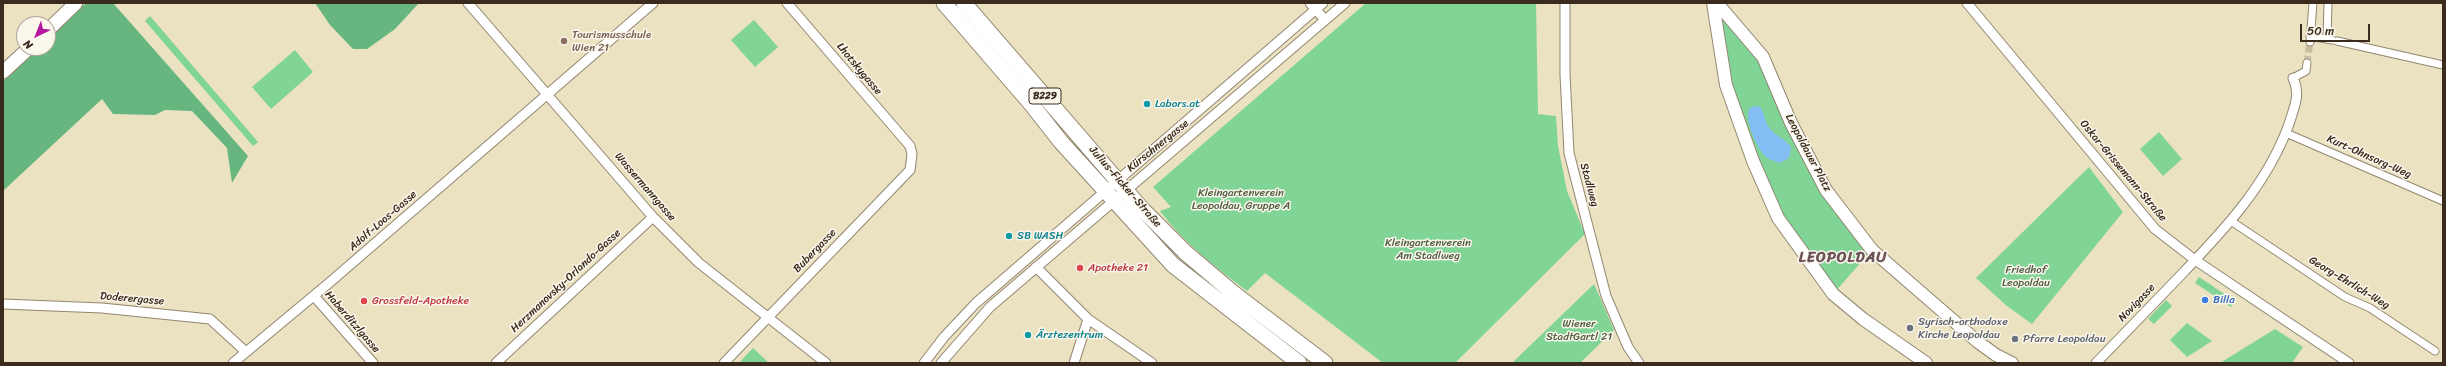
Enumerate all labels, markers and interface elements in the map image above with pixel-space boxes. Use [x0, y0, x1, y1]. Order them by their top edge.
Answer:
north arrow [16, 16, 56, 56]
scale bar [2302, 16, 2372, 42]
text: 50 m [2307, 20, 2334, 42]
place label: Tourismusschule Wien 21 [572, 28, 651, 54]
text: N [19, 35, 37, 54]
marker: Tourismusschule Wien 21 [559, 36, 569, 46]
street label: Lhotskygasse [833, 40, 885, 98]
road number: B229 [1029, 88, 1061, 104]
place label: Labors.at [1155, 97, 1200, 111]
marker: Labors.at [1142, 99, 1152, 109]
street label: Leopoldauer Platz [1782, 112, 1834, 194]
street label: Kürschnergasse [1125, 117, 1191, 175]
street label: Oskar-Grissemann-Straße [2077, 118, 2169, 224]
street label: Kurt-Ohnsorg-Weg [2325, 132, 2413, 182]
street label: Julius-Ficker-Straße [1086, 144, 1164, 230]
street label: Wassermanngasse [612, 150, 678, 224]
street label: Stadlweg [1577, 162, 1601, 208]
park label: Kleingartenverein Leopoldau, Gruppe A [1192, 186, 1290, 212]
street label: Adolf-Loos-Gasse [346, 188, 420, 254]
street label: Bubergasse [791, 226, 839, 276]
street label: Herzmanovsky-Orlando-Gasse [508, 227, 624, 335]
place label: SB WASH [1017, 229, 1063, 243]
marker: SB WASH [1004, 231, 1014, 241]
park label: Kleingartenverein Am Stadlweg [1385, 236, 1471, 262]
district label: LEOPOLDAU [1799, 249, 1887, 267]
street label: Georg-Ehrlich-Weg [2306, 254, 2392, 312]
place label: Apotheke 21 [1088, 261, 1148, 275]
marker: Apotheke 21 [1075, 263, 1085, 273]
park label: Friedhof Leopoldau [2002, 263, 2050, 289]
street label: Novigasse [2116, 281, 2158, 325]
street label: Haberditzlgasse [321, 288, 383, 356]
street label: Doderergasse [99, 290, 165, 308]
place label: Billa [2213, 293, 2235, 307]
place label: Grossfeld-Apotheke [372, 294, 469, 308]
marker: Billa [2200, 295, 2210, 305]
marker: Grossfeld-Apotheke [359, 296, 369, 306]
place label: Syrisch-orthodoxe Kirche Leopoldau [1918, 315, 2008, 341]
park label: Wiener StadtGartl 21 [1546, 317, 1612, 343]
marker: Syrisch-orthodoxe Kirche Leopoldau [1905, 323, 1915, 333]
place label: Ärztezentrum [1036, 328, 1103, 342]
marker: Ärztezentrum [1023, 330, 1033, 340]
place label: Pfarre Leopoldau [2023, 332, 2106, 346]
marker: Pfarre Leopoldau [2010, 334, 2020, 344]

